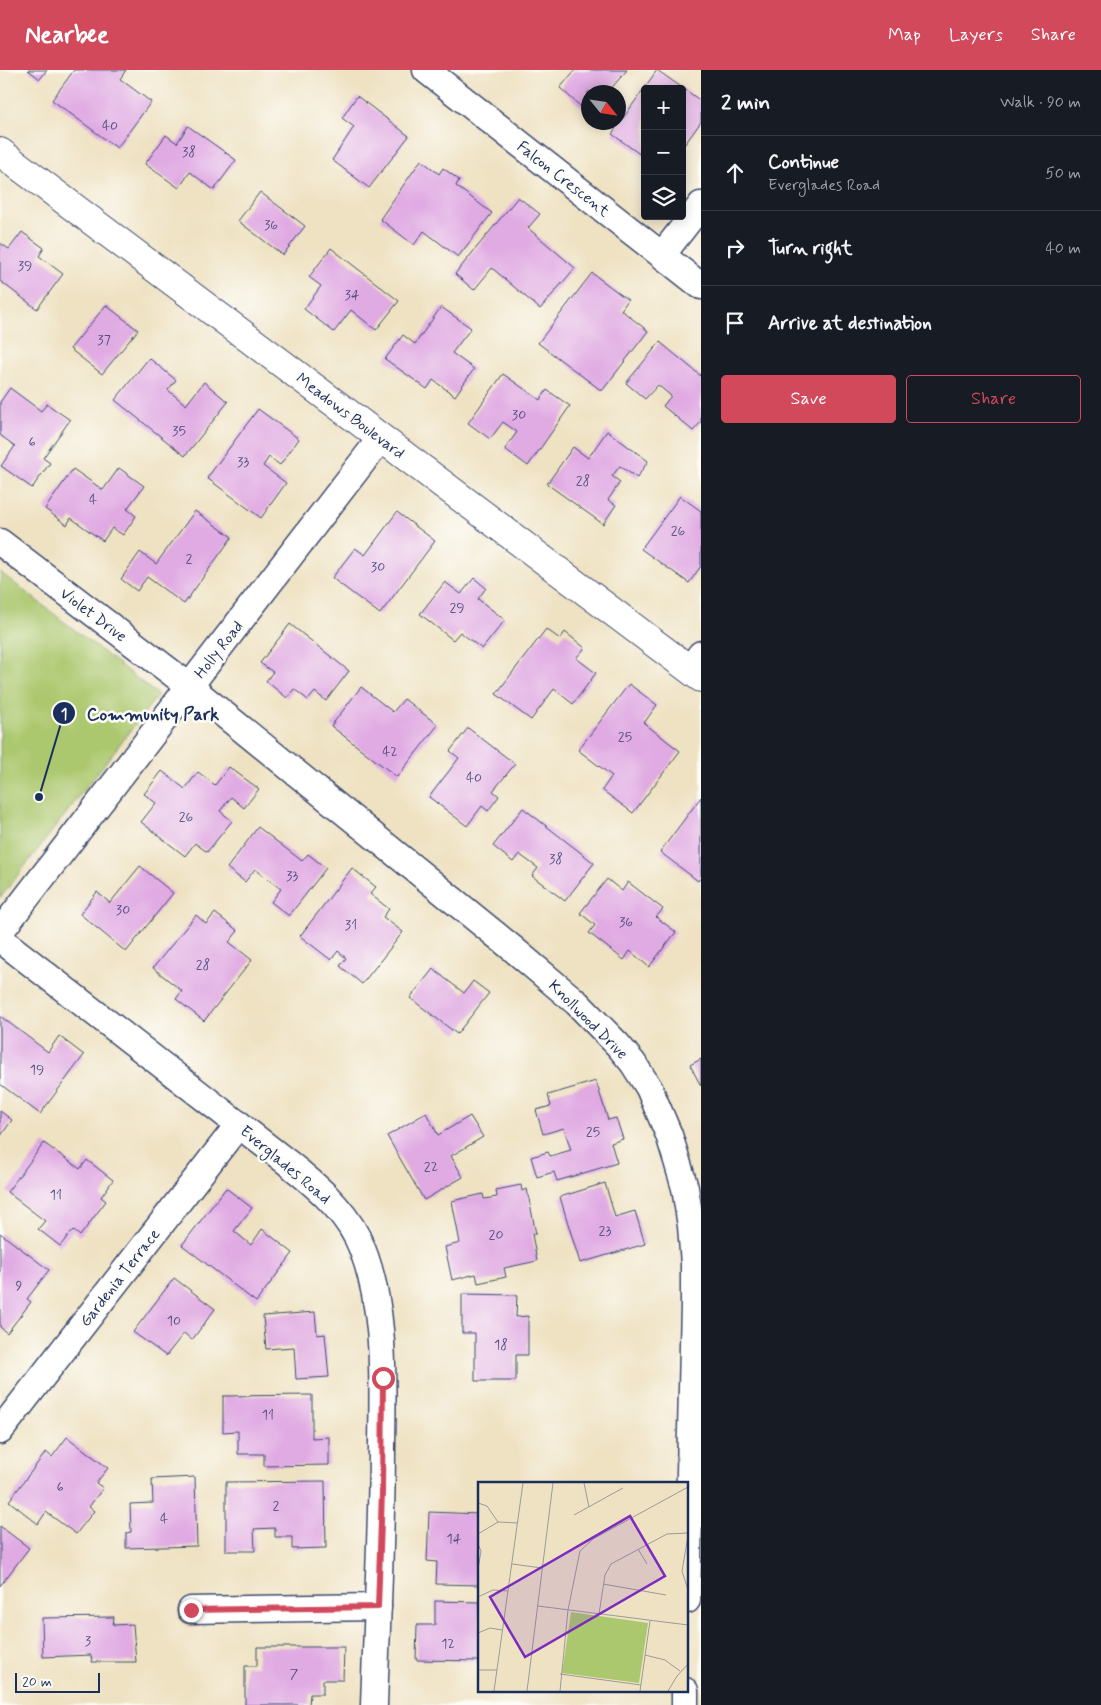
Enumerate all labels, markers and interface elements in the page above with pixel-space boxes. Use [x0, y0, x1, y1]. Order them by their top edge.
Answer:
text: Nearbee [25, 20, 109, 51]
text: Map [888, 23, 921, 47]
text: Layers [949, 23, 1003, 47]
text: Share [1031, 23, 1076, 47]
north arrow [581, 85, 626, 130]
map controls [641, 85, 686, 220]
button: + [641, 85, 686, 130]
text: 2 min [721, 89, 770, 117]
text: Walk · 90 m [1000, 92, 1081, 113]
house number: 40 [102, 117, 118, 135]
button: − [641, 130, 686, 175]
street label: Falcon Crescent [512, 136, 614, 222]
house number: 38 [182, 143, 196, 161]
text: Continue [768, 150, 839, 175]
icon: ahead [721, 159, 749, 187]
text: 50 m [1045, 163, 1081, 184]
button: layers [641, 175, 686, 220]
text: Everglades Road [768, 175, 880, 196]
house number: 36 [264, 216, 278, 234]
icon: right [721, 234, 749, 262]
text: Turn right [768, 236, 852, 261]
text: 40 m [1045, 238, 1081, 259]
house number: 39 [18, 257, 32, 275]
house number: 34 [345, 286, 360, 304]
icon: arrive [721, 309, 749, 337]
text: Arrive at destination [768, 311, 932, 336]
house number: 37 [97, 331, 111, 349]
street label: Meadows Boulevard [291, 368, 409, 464]
button: Save [721, 375, 896, 423]
button: Share [906, 375, 1081, 423]
house number: 30 [512, 406, 526, 424]
house number: 35 [172, 422, 186, 440]
house number: 6 [28, 433, 36, 451]
house number: 33 [237, 453, 249, 471]
house number: 28 [576, 472, 590, 490]
house number: 4 [89, 491, 97, 509]
house number: 26 [671, 522, 686, 540]
house number: 2 [186, 550, 193, 568]
house number: 30 [371, 558, 385, 576]
street label: Violet Drive [55, 583, 131, 647]
house number: 29 [449, 599, 465, 617]
street label: Holly Road [190, 617, 248, 683]
callout: Community Park [51, 697, 229, 730]
text: Community Park [87, 703, 219, 727]
text: 1 [61, 705, 67, 725]
house number: 25 [618, 728, 632, 746]
house number: 42 [382, 743, 398, 761]
house number: 40 [466, 769, 482, 787]
house number: 26 [179, 808, 194, 826]
house number: 38 [549, 850, 563, 868]
house number: 33 [286, 867, 298, 885]
house number: 30 [116, 901, 130, 919]
house number: 36 [619, 913, 633, 931]
house number: 31 [345, 916, 357, 934]
house number: 28 [196, 956, 210, 974]
street label: Knollwood Drive [544, 976, 632, 1064]
house number: 19 [30, 1061, 44, 1079]
street label: Everglades Road [235, 1121, 335, 1210]
house number: 25 [586, 1123, 600, 1141]
house number: 22 [424, 1158, 438, 1176]
house number: 11 [50, 1186, 62, 1204]
house number: 23 [599, 1222, 611, 1240]
street label: Gardenia Terrace [75, 1224, 165, 1331]
house number: 20 [489, 1226, 503, 1244]
house number: 9 [16, 1277, 23, 1295]
house number: 10 [167, 1312, 181, 1330]
house number: 18 [494, 1336, 508, 1354]
route start [372, 1367, 395, 1390]
house number: 11 [262, 1406, 274, 1424]
house number: 6 [56, 1478, 64, 1496]
inset map [478, 1482, 688, 1692]
house number: 2 [273, 1497, 280, 1515]
house number: 4 [160, 1510, 168, 1528]
house number: 14 [447, 1530, 462, 1548]
route end [180, 1599, 203, 1622]
house number: 3 [85, 1632, 91, 1650]
house number: 12 [441, 1635, 455, 1653]
house number: 7 [290, 1665, 299, 1683]
scale bar [15, 1670, 100, 1693]
text: 20 m [22, 1673, 52, 1691]

